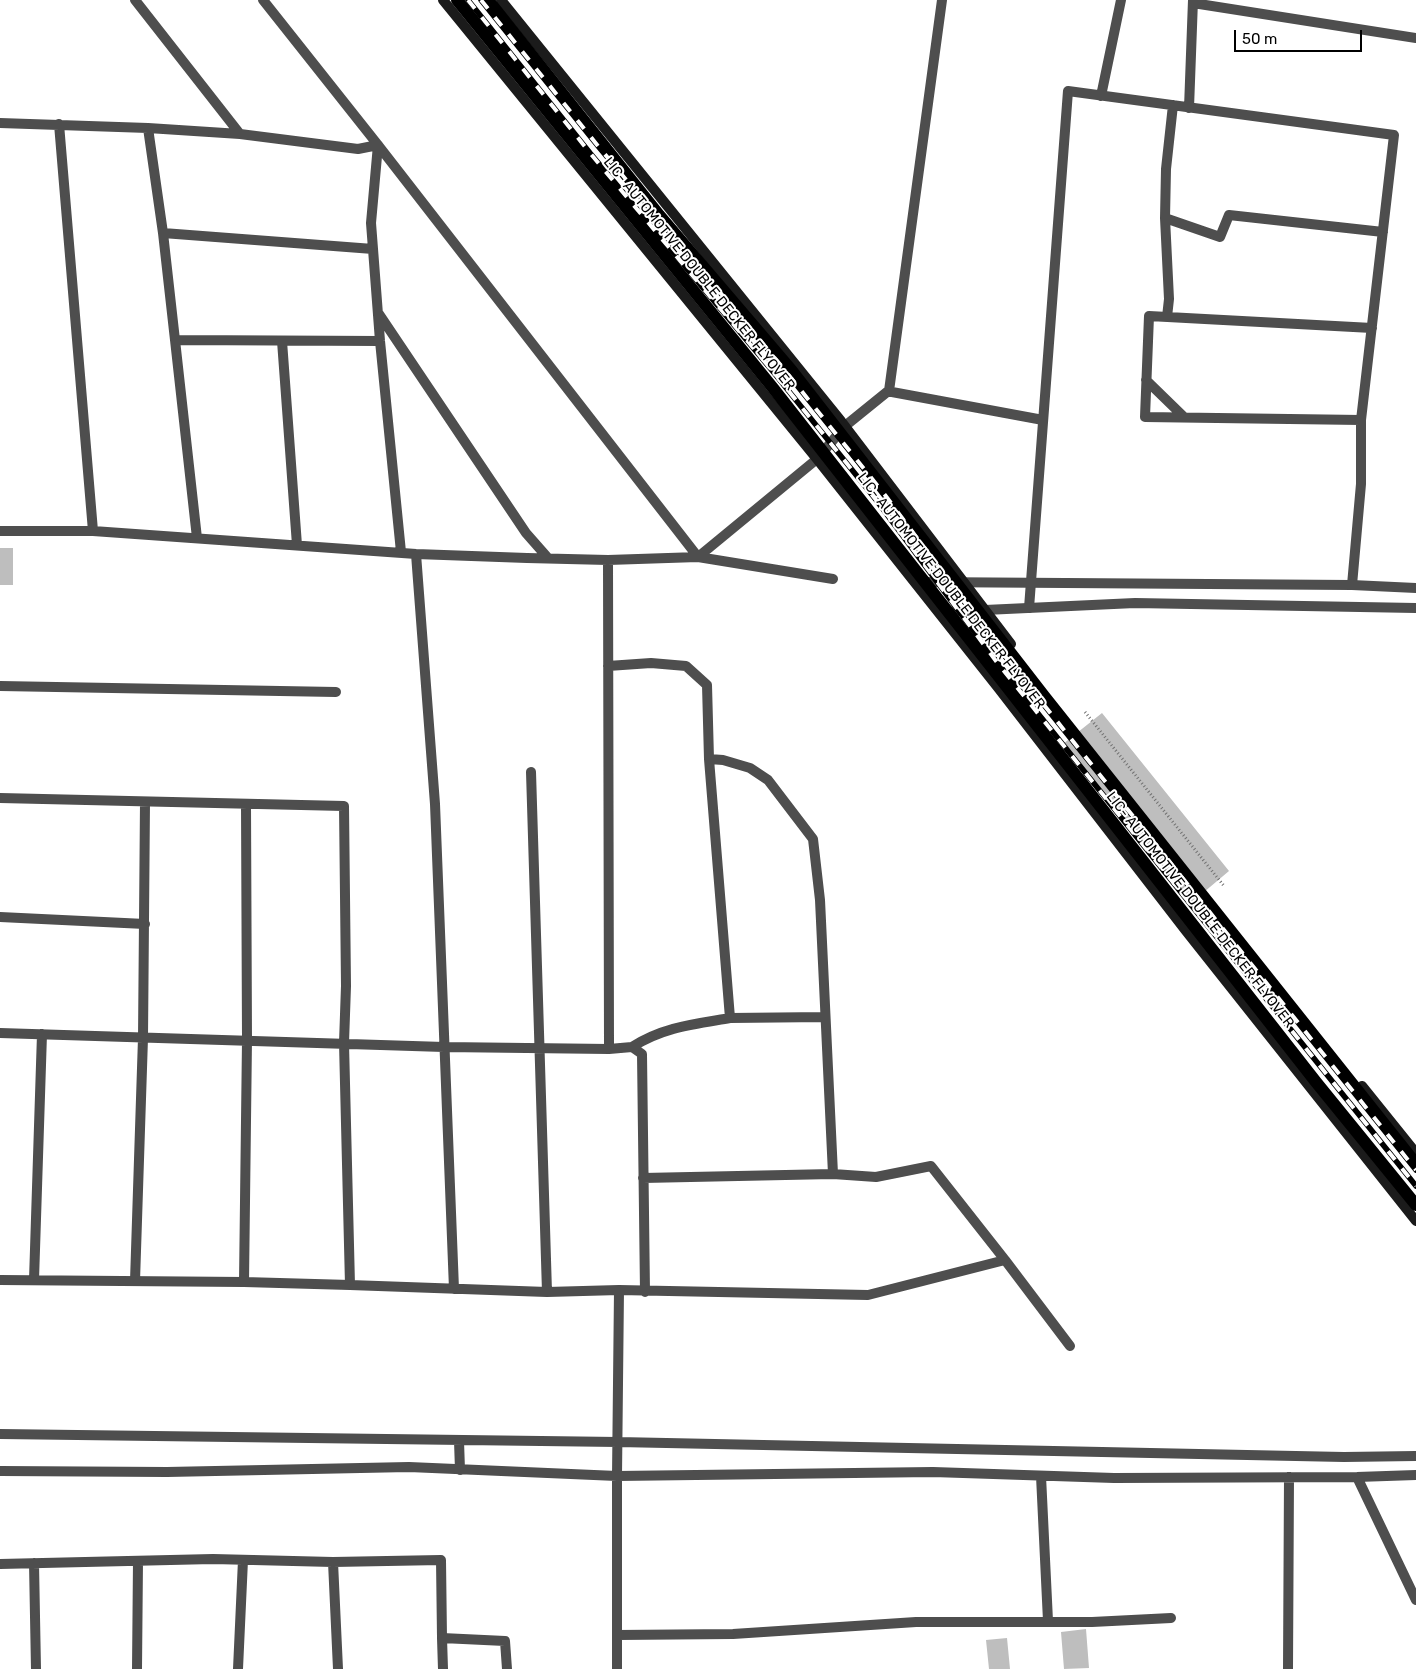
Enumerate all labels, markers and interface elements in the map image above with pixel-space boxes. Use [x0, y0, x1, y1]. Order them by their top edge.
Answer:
scale bar [1236, 20, 1364, 52]
text: 50 m [1242, 30, 1277, 48]
street label: LIC- AUTOMOTIVE DOUBLE DECKER FLYOVER [600, 154, 798, 394]
street label: LIC- AUTOMOTIVE DOUBLE DECKER FLYOVER [854, 470, 1048, 712]
street label: LIC- AUTOMOTIVE DOUBLE DECKER FLYOVER [1103, 789, 1297, 1031]

